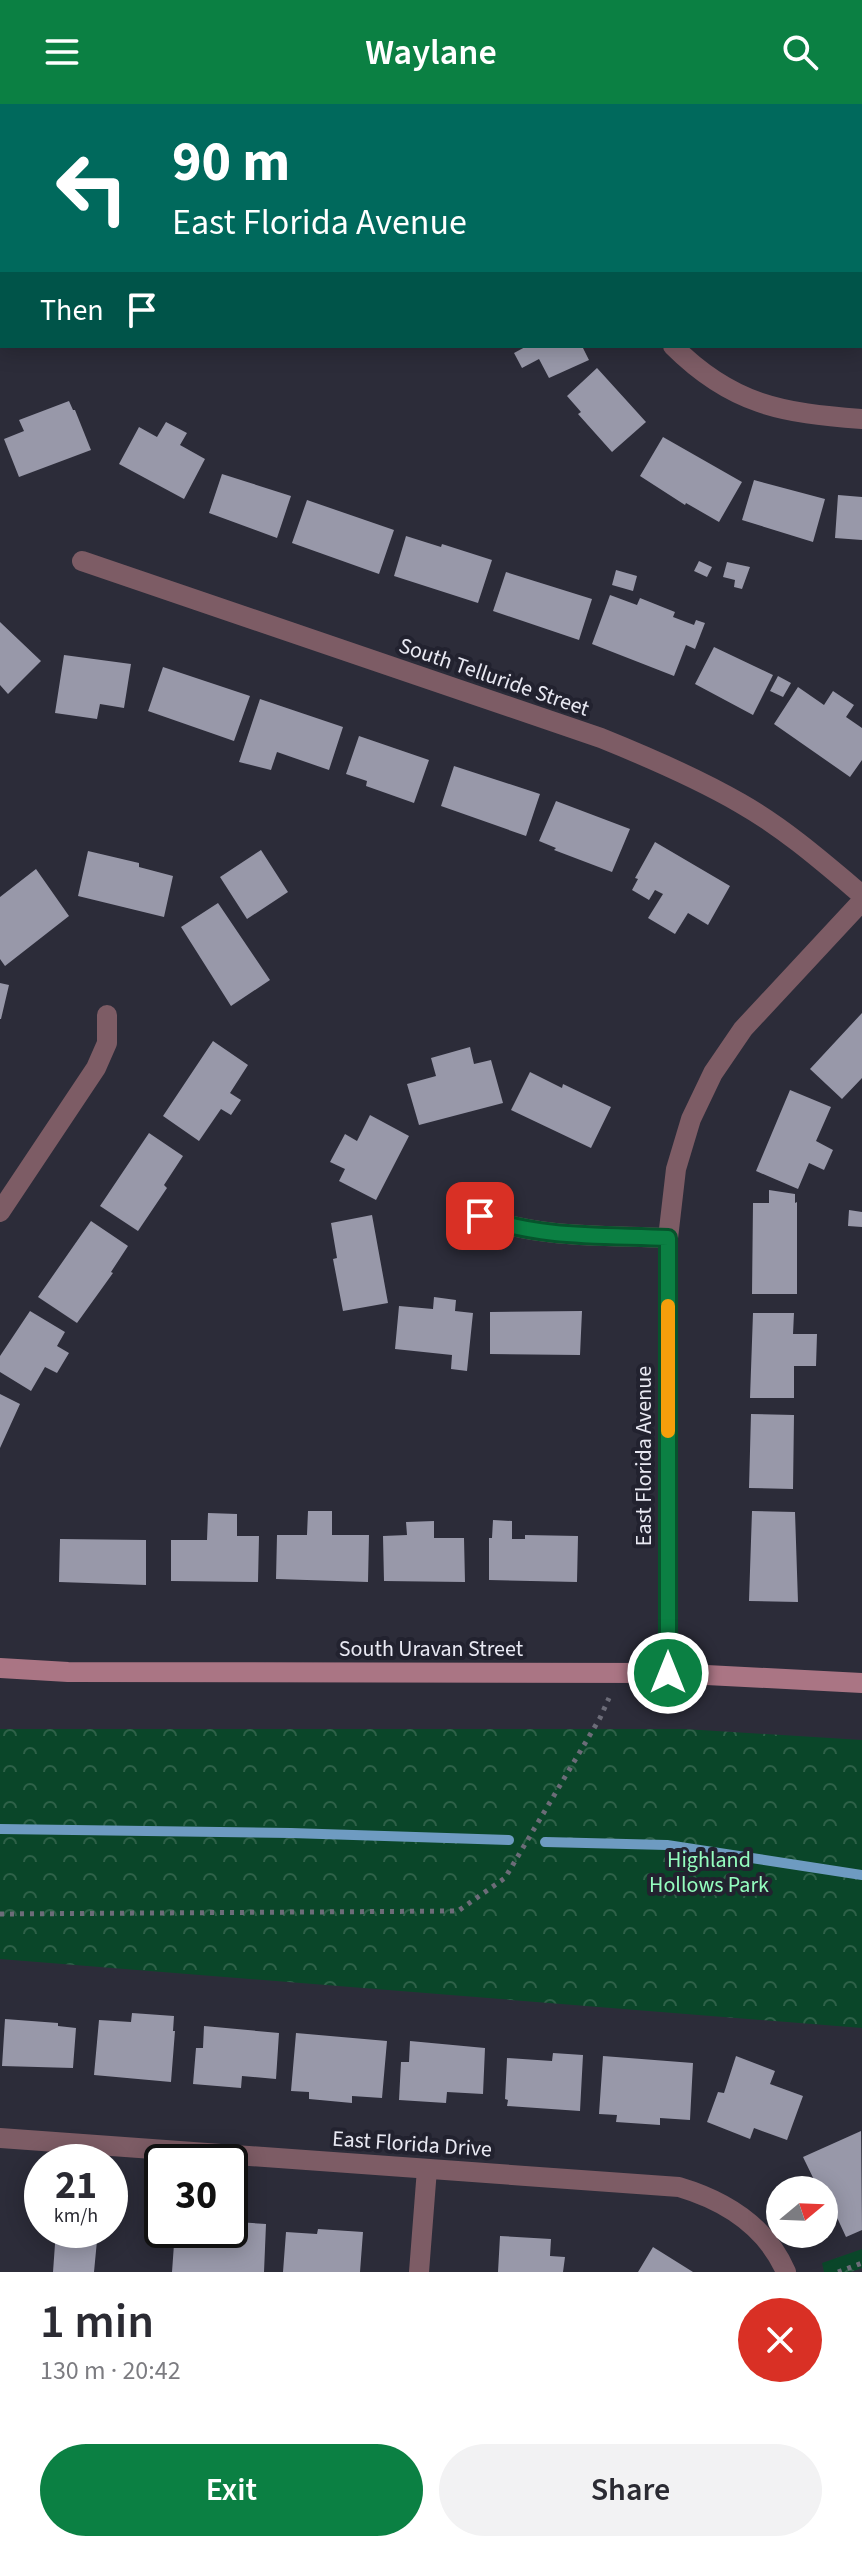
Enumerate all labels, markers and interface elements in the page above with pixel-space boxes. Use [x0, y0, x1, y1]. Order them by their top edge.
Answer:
text: Waylane [365, 27, 497, 78]
icon: menu [40, 30, 84, 74]
icon: search [778, 30, 822, 74]
text: 90 m [172, 123, 290, 202]
icon: left [40, 136, 144, 240]
text: East Florida Avenue [172, 197, 467, 248]
icon: arrive [120, 288, 164, 332]
text: Then [40, 289, 104, 332]
street label: South Telluride Street [394, 629, 594, 725]
pin [446, 1182, 514, 1250]
icon: arrive [458, 1194, 502, 1238]
street label: East Florida Avenue [628, 1366, 660, 1546]
position arrow [626, 1631, 710, 1715]
street label: South Uravan Street [339, 1633, 524, 1665]
park label: Highland Hollows Park [649, 1844, 769, 1901]
street label: East Florida Drive [331, 2122, 493, 2166]
speed limit sign: 30 [144, 2144, 248, 2248]
text: 21 [55, 2157, 97, 2214]
north arrow [766, 2176, 838, 2248]
map controls [766, 2176, 838, 2248]
text: km/h [54, 2202, 98, 2230]
text: 1 min [40, 2288, 154, 2356]
button: close [738, 2298, 822, 2382]
text: 130 m · 20:42 [40, 2352, 181, 2389]
button: Exit [40, 2444, 423, 2536]
button: Share [439, 2444, 822, 2536]

